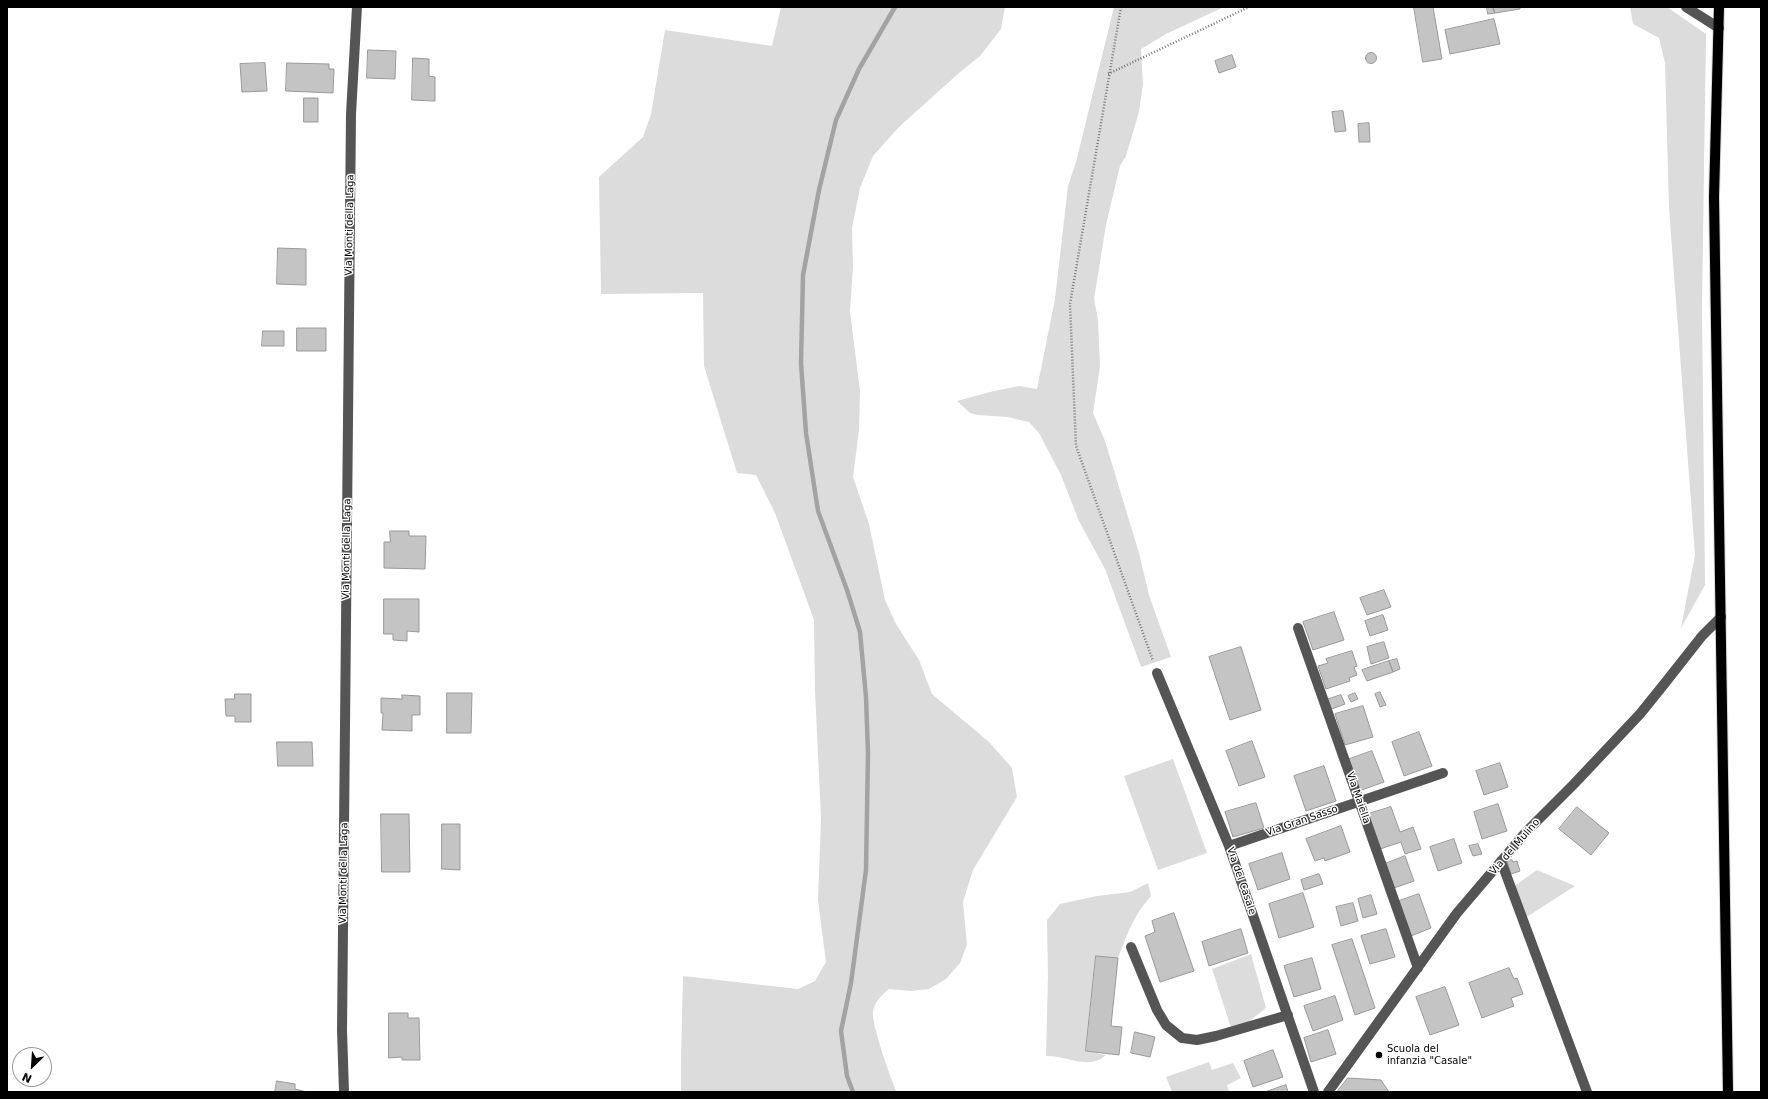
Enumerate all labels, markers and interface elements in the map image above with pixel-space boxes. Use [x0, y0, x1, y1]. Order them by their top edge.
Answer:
street label: Via Monti della Laga [343, 174, 357, 276]
street label: Via Monti della Laga [340, 498, 354, 600]
street label: Via Maiella [1344, 770, 1372, 826]
street label: Via Gran Sasso [1264, 803, 1340, 839]
street label: Via del Mulino [1487, 817, 1543, 877]
street label: Via Monti della Laga [337, 822, 351, 924]
street label: Via del Casale [1224, 846, 1258, 916]
place label: Scuola del infanzia "Casale" [1387, 1043, 1472, 1066]
north arrow [12, 1047, 52, 1087]
marker: Scuola del infanzia "Casale" [1374, 1050, 1384, 1060]
text: N [20, 1070, 34, 1085]

